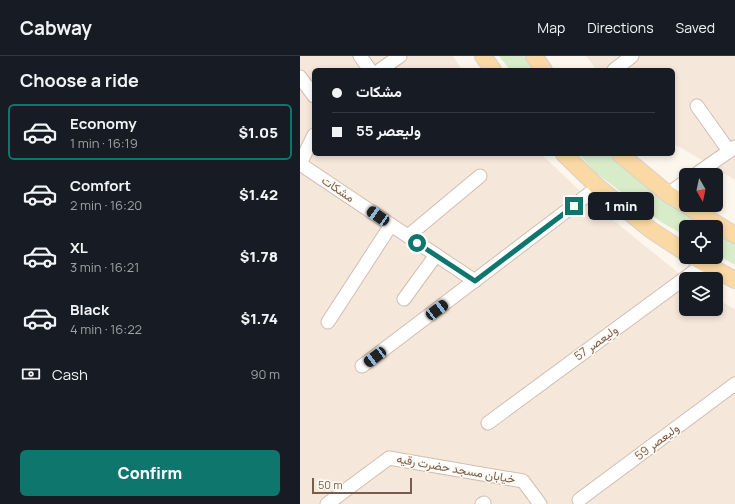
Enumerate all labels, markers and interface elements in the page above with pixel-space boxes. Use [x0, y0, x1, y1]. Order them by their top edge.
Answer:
text: Cabway [20, 15, 92, 41]
text: Map [537, 18, 565, 37]
text: Directions [587, 18, 654, 37]
text: Saved [676, 18, 715, 37]
text: Choose a ride [20, 68, 139, 92]
text: مشکات [356, 81, 402, 102]
text: Economy [70, 113, 137, 134]
icon: car [22, 114, 58, 150]
text: ولیعصر 55 [356, 120, 421, 141]
text: $1.05 [238, 122, 278, 143]
text: 1 min · 16:19 [70, 134, 138, 152]
north arrow [679, 168, 723, 212]
map controls [679, 168, 723, 316]
street label: مشکات [318, 171, 358, 206]
text: Comfort [70, 175, 131, 196]
icon: car [22, 176, 58, 212]
text: $1.42 [239, 184, 278, 205]
callout: 1 min [588, 192, 654, 220]
text: 2 min · 16:20 [70, 196, 142, 214]
route end [565, 197, 583, 215]
text: 1 min [605, 197, 637, 215]
car [365, 204, 391, 228]
button: locate [679, 220, 723, 264]
route start [408, 234, 426, 252]
text: XL [70, 237, 88, 258]
icon: car [22, 238, 58, 274]
text: $1.78 [240, 246, 278, 267]
text: 3 min · 16:21 [70, 258, 139, 276]
button: layers [679, 272, 723, 316]
car [424, 298, 450, 322]
text: Black [70, 299, 109, 320]
icon: car [22, 300, 58, 336]
text: $1.74 [241, 308, 278, 329]
text: 4 min · 16:22 [70, 320, 142, 338]
street label: ولیعصر 57 [570, 321, 621, 364]
car [362, 345, 388, 369]
icon: cash [20, 363, 42, 385]
text: Cash [52, 364, 88, 385]
text: 90 m [250, 365, 280, 383]
street label: ولیعصر 59 [631, 419, 682, 464]
button: Confirm [20, 450, 280, 496]
street label: خیابان مسجد حضرت رقیه [395, 450, 517, 487]
scale bar [312, 476, 412, 495]
text: 50 m [318, 477, 343, 492]

